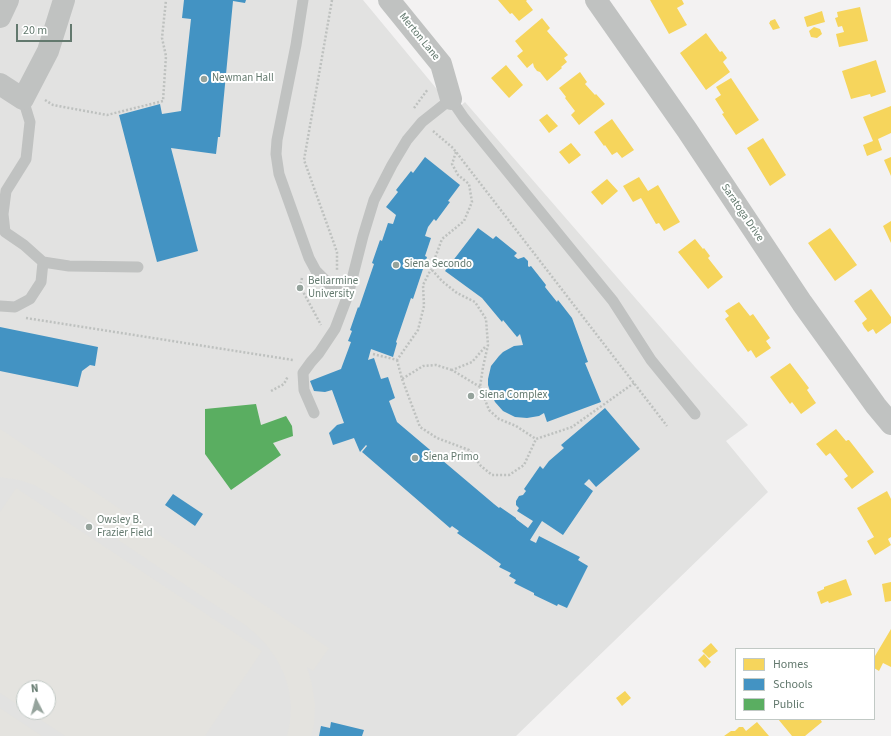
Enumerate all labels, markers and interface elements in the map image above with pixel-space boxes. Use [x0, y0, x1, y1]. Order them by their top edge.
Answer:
street label: Merton Lane [396, 11, 442, 63]
scale bar [18, 16, 74, 42]
text: 20 m [23, 22, 47, 39]
place label: Newman Hall [212, 72, 274, 86]
marker: Newman Hall [199, 74, 209, 84]
street label: Saratoga Drive [718, 182, 766, 244]
place label: Siena Secondo [404, 258, 472, 272]
marker: Siena Secondo [391, 260, 401, 270]
place label: Bellarmine University [308, 275, 358, 301]
marker: Bellarmine University [295, 283, 305, 293]
place label: Siena Complex [479, 389, 547, 403]
marker: Siena Complex [466, 391, 476, 401]
place label: Siena Primo [423, 451, 479, 465]
marker: Siena Primo [410, 453, 420, 463]
place label: Owsley B. Frazier Field [97, 514, 153, 540]
marker: Owsley B. Frazier Field [84, 522, 94, 532]
legend [735, 648, 875, 720]
text: Homes [773, 656, 808, 673]
text: Schools [773, 676, 813, 693]
north arrow [16, 680, 56, 720]
text: N [30, 681, 39, 696]
text: Public [773, 696, 804, 713]

